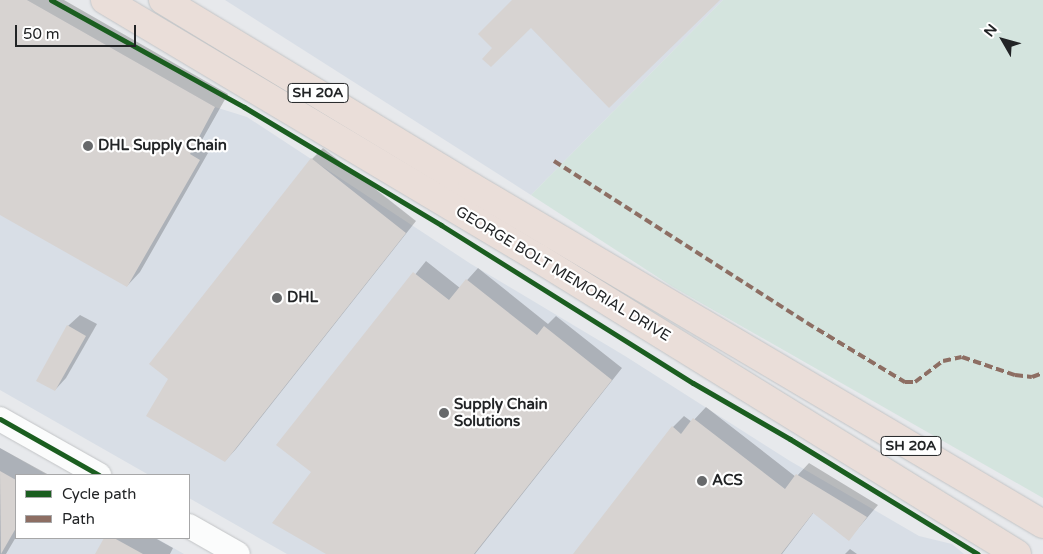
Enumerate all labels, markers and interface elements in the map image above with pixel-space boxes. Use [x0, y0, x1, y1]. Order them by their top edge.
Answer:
scale bar [18, 15, 139, 47]
north arrow [978, 15, 1028, 65]
text: N [981, 21, 1001, 40]
text: 50 m [23, 25, 60, 43]
road number: SH 20A [287, 82, 349, 105]
place label: DHL Supply Chain [98, 137, 227, 155]
marker: DHL Supply Chain [82, 140, 94, 152]
street label: GEORGE BOLT MEMORIAL DRIVE [452, 203, 674, 345]
place label: DHL [287, 289, 318, 307]
marker: DHL [271, 292, 283, 304]
place label: Supply Chain Solutions [454, 395, 548, 430]
marker: Supply Chain Solutions [438, 407, 450, 419]
road number: SH 20A [880, 434, 942, 458]
place label: ACS [712, 472, 743, 490]
legend [15, 474, 190, 539]
marker: ACS [696, 475, 708, 487]
text: Cycle path [62, 485, 136, 503]
text: Path [62, 510, 95, 528]

